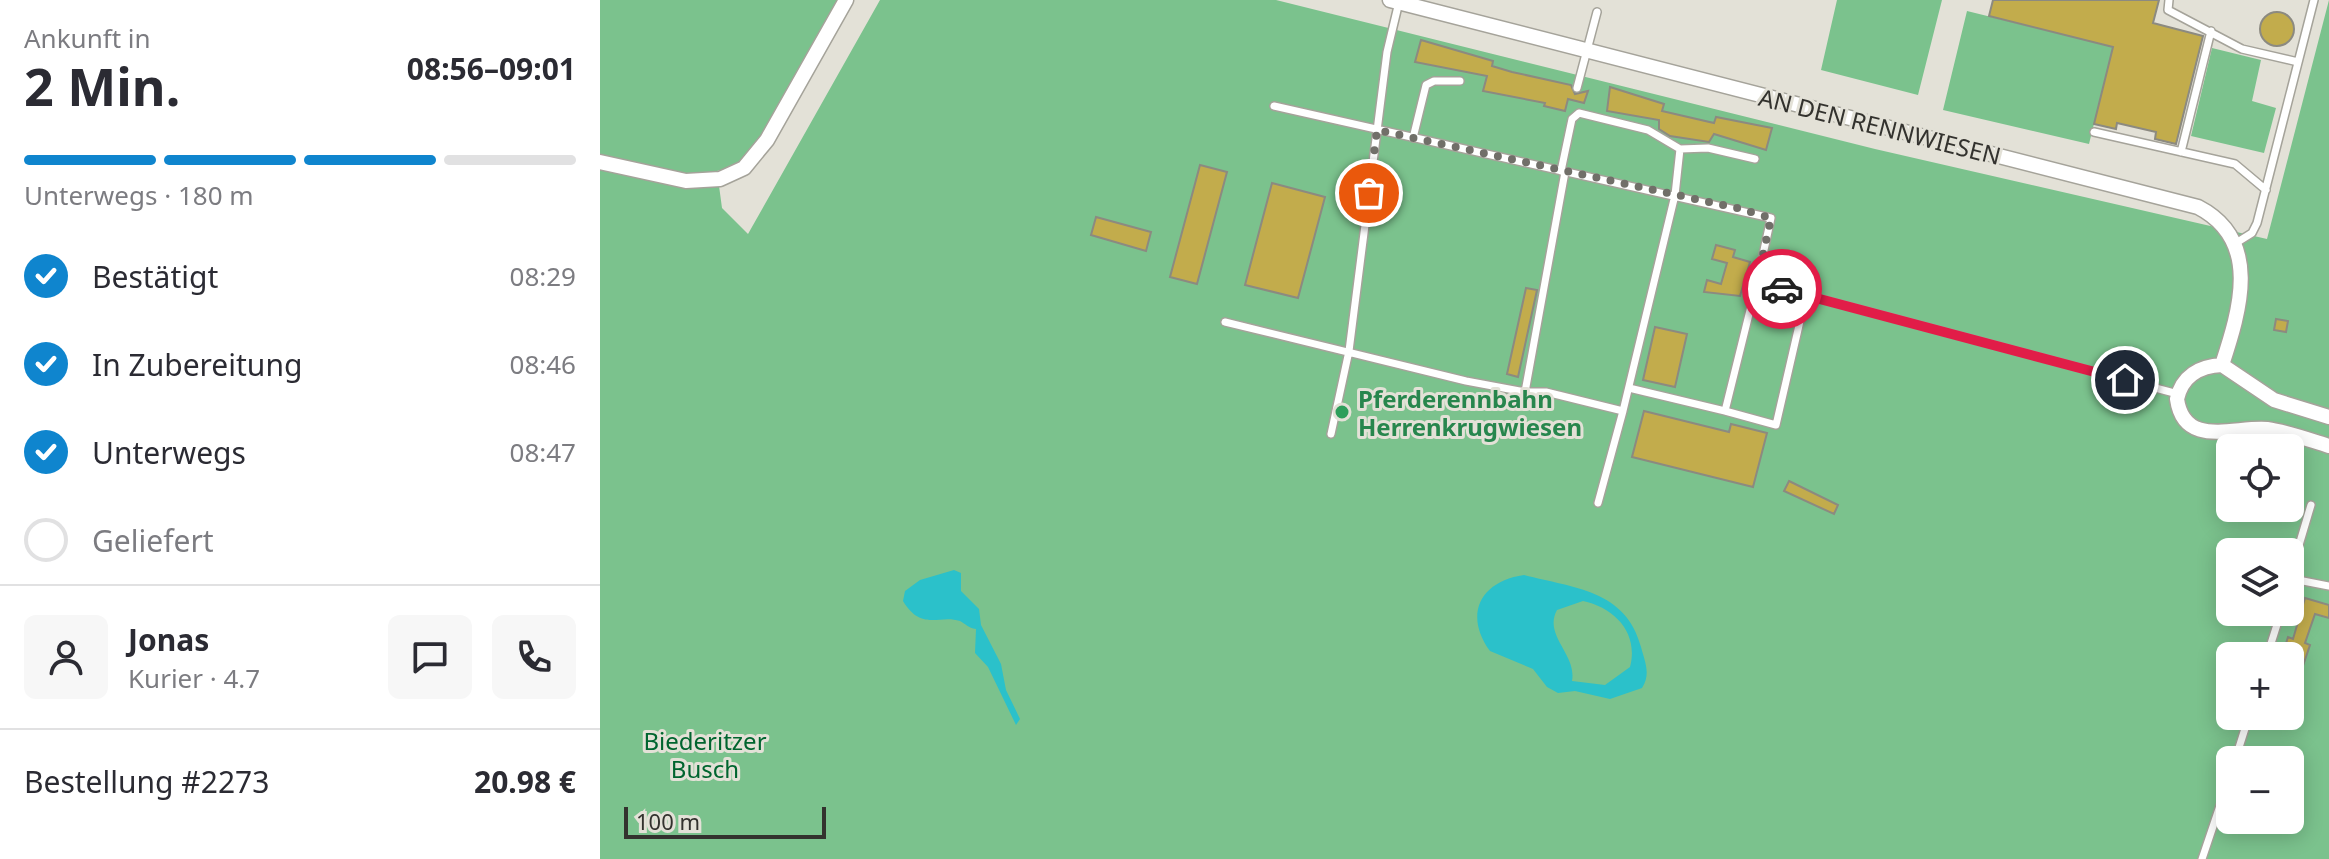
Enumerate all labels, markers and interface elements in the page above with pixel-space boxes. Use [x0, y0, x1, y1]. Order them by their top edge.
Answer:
text: Ankunft in [24, 20, 151, 56]
text: 08:56–09:01 [407, 48, 576, 89]
text: 2 Min. [24, 50, 180, 121]
street label: AN DEN RENNWIESEN [1755, 80, 2005, 172]
pin [1335, 159, 1403, 227]
icon: bag [1347, 171, 1391, 215]
text: Unterwegs · 180 m [24, 177, 254, 213]
courier [1742, 249, 1822, 329]
icon: check [24, 254, 68, 298]
text: Bestätigt [92, 256, 218, 297]
text: 08:29 [510, 258, 576, 294]
icon: car [1760, 267, 1804, 311]
icon: check [24, 342, 68, 386]
text: In Zubereitung [92, 344, 302, 385]
text: 08:46 [510, 346, 576, 382]
pin [2091, 346, 2159, 414]
icon: home [2103, 358, 2147, 402]
place label: Pferderennbahn Herrenkrugwiesen [1358, 382, 1582, 443]
marker: Pferderennbahn Herrenkrugwiesen [1333, 403, 1351, 421]
icon: check [24, 430, 68, 474]
text: Unterwegs [92, 432, 246, 473]
text: 08:47 [510, 434, 576, 470]
map controls [2216, 434, 2304, 834]
button: locate [2216, 434, 2304, 522]
text: Geliefert [92, 520, 214, 561]
button: layers [2216, 538, 2304, 626]
button: person [24, 615, 108, 699]
button: chat [388, 615, 472, 699]
button: phone [492, 615, 576, 699]
text: Jonas [128, 619, 209, 660]
button: + [2216, 642, 2304, 730]
text: Kurier · 4.7 [128, 660, 260, 696]
park label: Biederitzer Busch [643, 724, 767, 785]
button: − [2216, 746, 2304, 834]
text: Bestellung #2273 [24, 761, 269, 802]
text: 20.98 € [474, 761, 576, 802]
scale bar [624, 803, 826, 839]
text: 100 m [636, 806, 700, 836]

